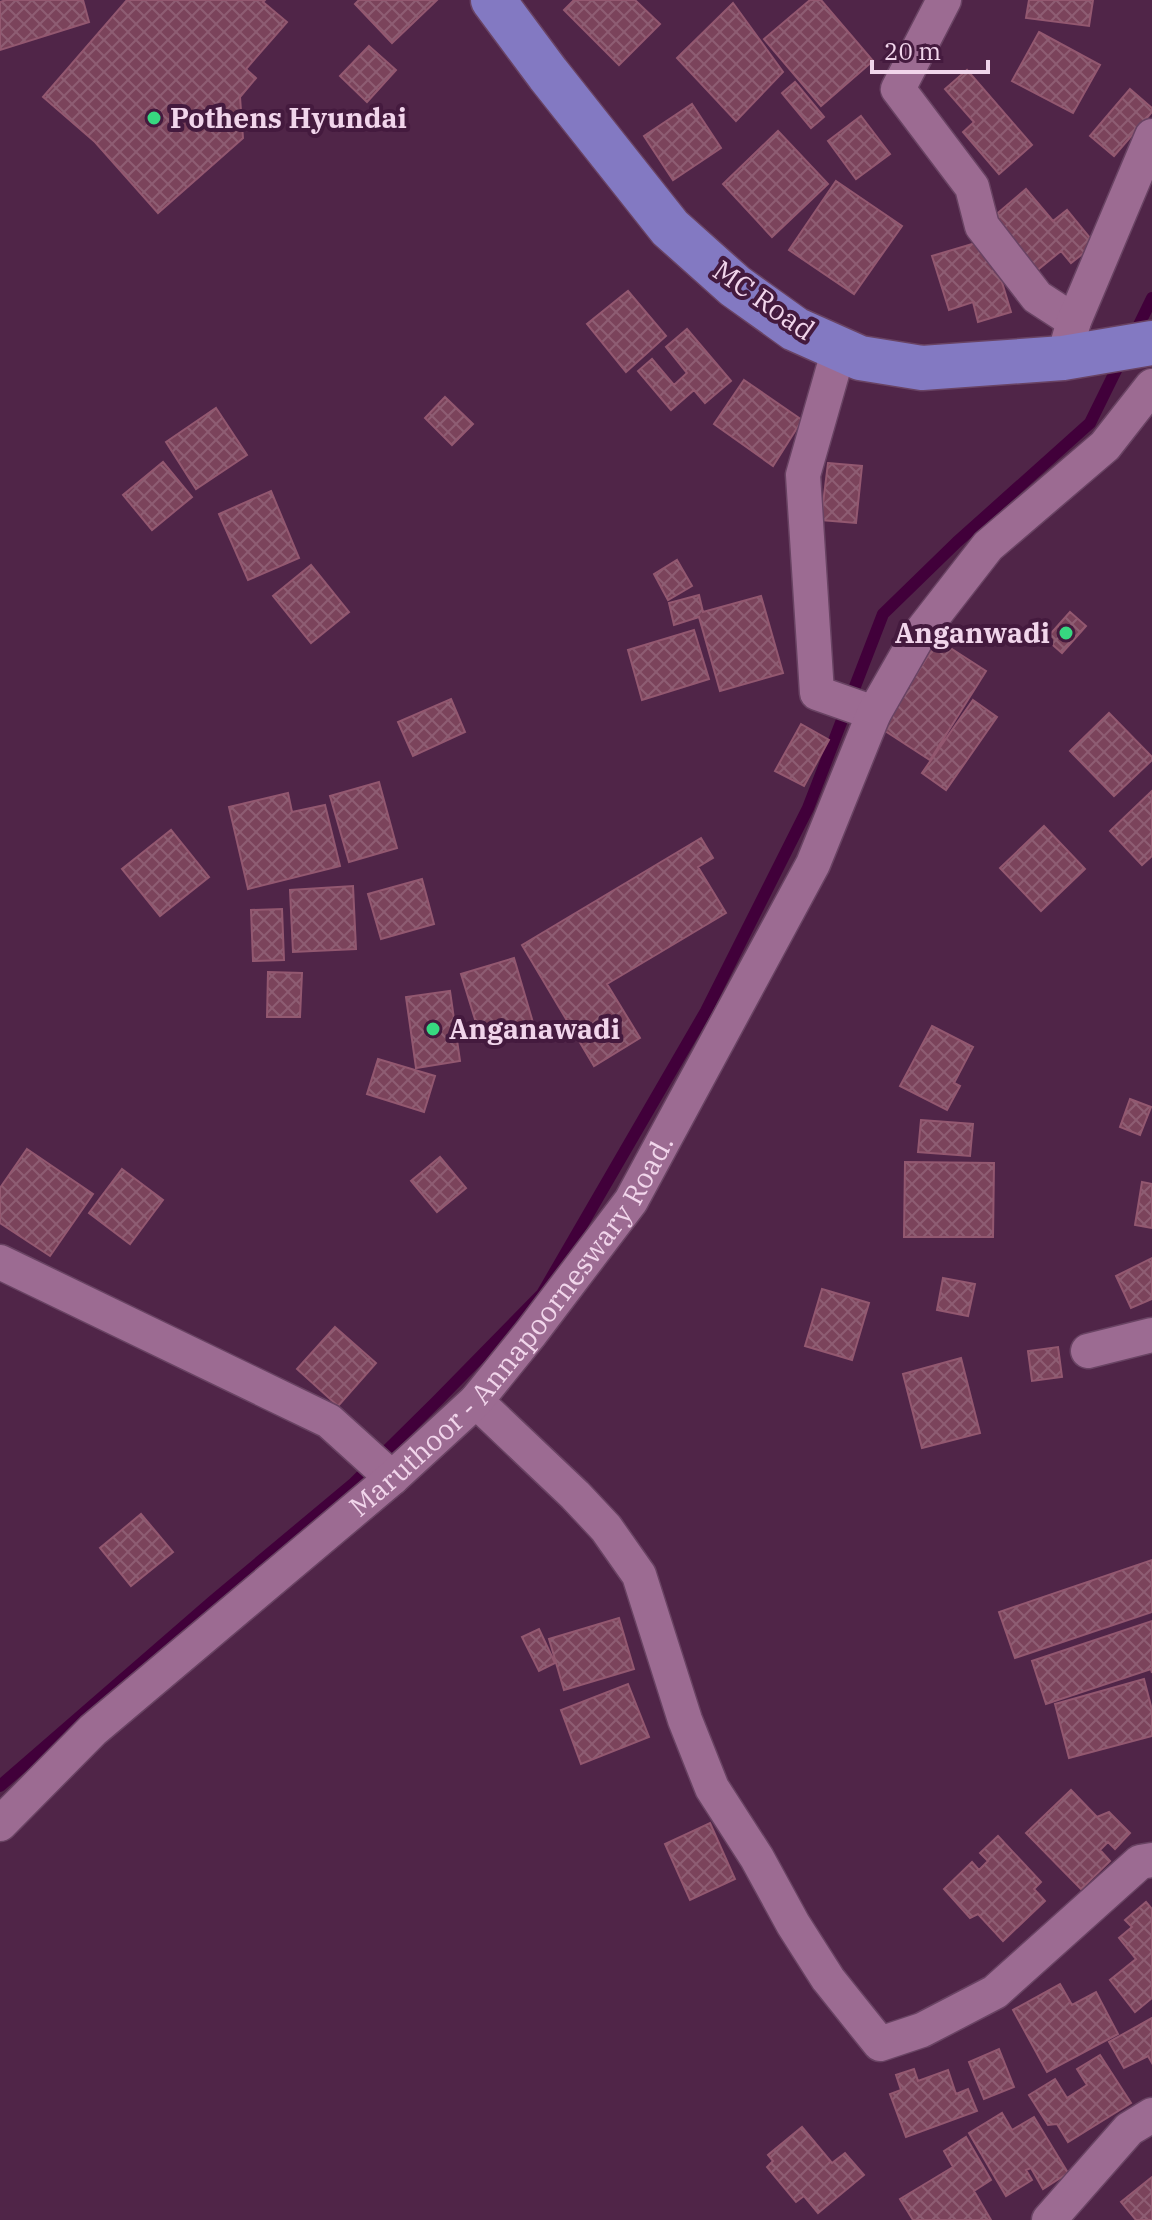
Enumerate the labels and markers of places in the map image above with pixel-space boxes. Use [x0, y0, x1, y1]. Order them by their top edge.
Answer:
place label: Pothens Hyundai [170, 99, 407, 136]
marker: Pothens Hyundai [145, 109, 163, 127]
place label: Anganwadi [895, 614, 1050, 651]
marker: Anganwadi [1057, 624, 1075, 642]
place label: Anganawadi [449, 1010, 620, 1047]
marker: Anganawadi [424, 1020, 442, 1038]

